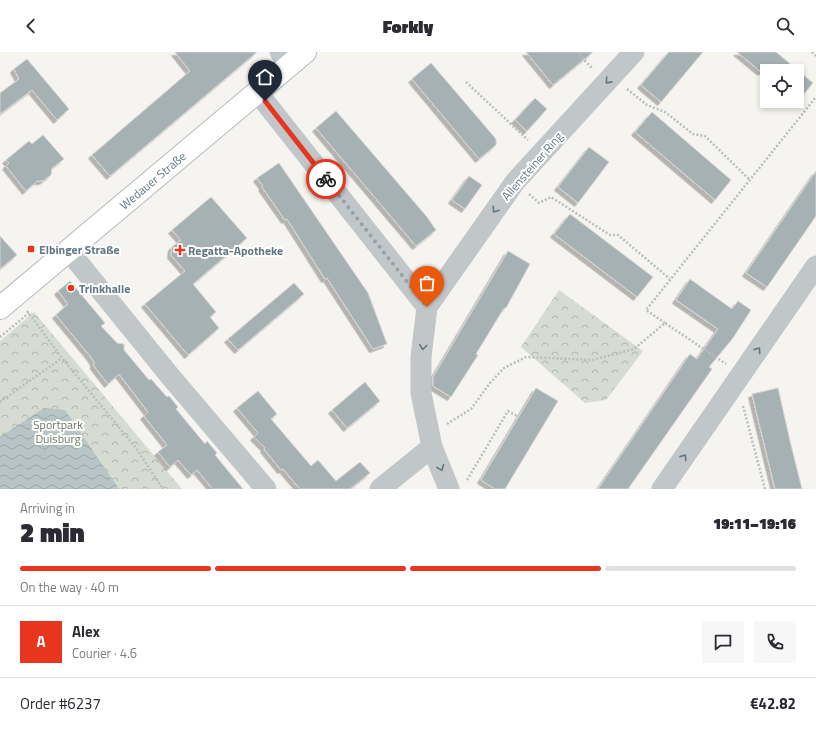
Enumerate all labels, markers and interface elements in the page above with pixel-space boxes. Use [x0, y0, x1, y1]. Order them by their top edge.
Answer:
text: Forkly [383, 13, 433, 40]
icon: back [20, 15, 42, 37]
icon: search [774, 15, 796, 37]
pin [248, 60, 282, 101]
map controls [760, 64, 804, 108]
button: locate [760, 64, 804, 108]
icon: home [254, 66, 276, 88]
one-way arrow [606, 76, 613, 84]
street label: Allensteiner Ring [497, 127, 567, 205]
street label: Wedauer Straße [115, 146, 190, 214]
courier [306, 159, 346, 199]
icon: bike [315, 168, 337, 190]
one-way arrow [493, 206, 500, 213]
place label: Elbinger Straße [39, 240, 120, 259]
place label: Regatta-Apotheke [188, 241, 283, 260]
marker: Elbinger Straße [26, 244, 36, 254]
marker: Regatta-Apotheke [175, 245, 185, 255]
pin [410, 266, 444, 307]
icon: bag [416, 272, 438, 294]
place label: Trinkhalle [79, 279, 130, 298]
marker: Trinkhalle [66, 283, 76, 293]
one-way arrow [418, 344, 427, 350]
one-way arrow [753, 347, 761, 354]
park label: Sportpark Duisburg [33, 415, 83, 448]
one-way arrow [679, 454, 687, 461]
one-way arrow [436, 465, 444, 472]
text: Arriving in [20, 498, 75, 518]
text: 19:11–19:16 [713, 512, 796, 535]
text: 2 min [20, 513, 85, 552]
text: On the way · 40 m [20, 577, 119, 597]
text: Alex [72, 620, 100, 643]
button: chat [702, 621, 744, 663]
button: phone [754, 621, 796, 663]
text: A [36, 630, 46, 653]
text: Courier · 4.6 [72, 643, 137, 663]
text: Order #6237 [20, 692, 101, 715]
text: €42.82 [750, 692, 796, 715]

